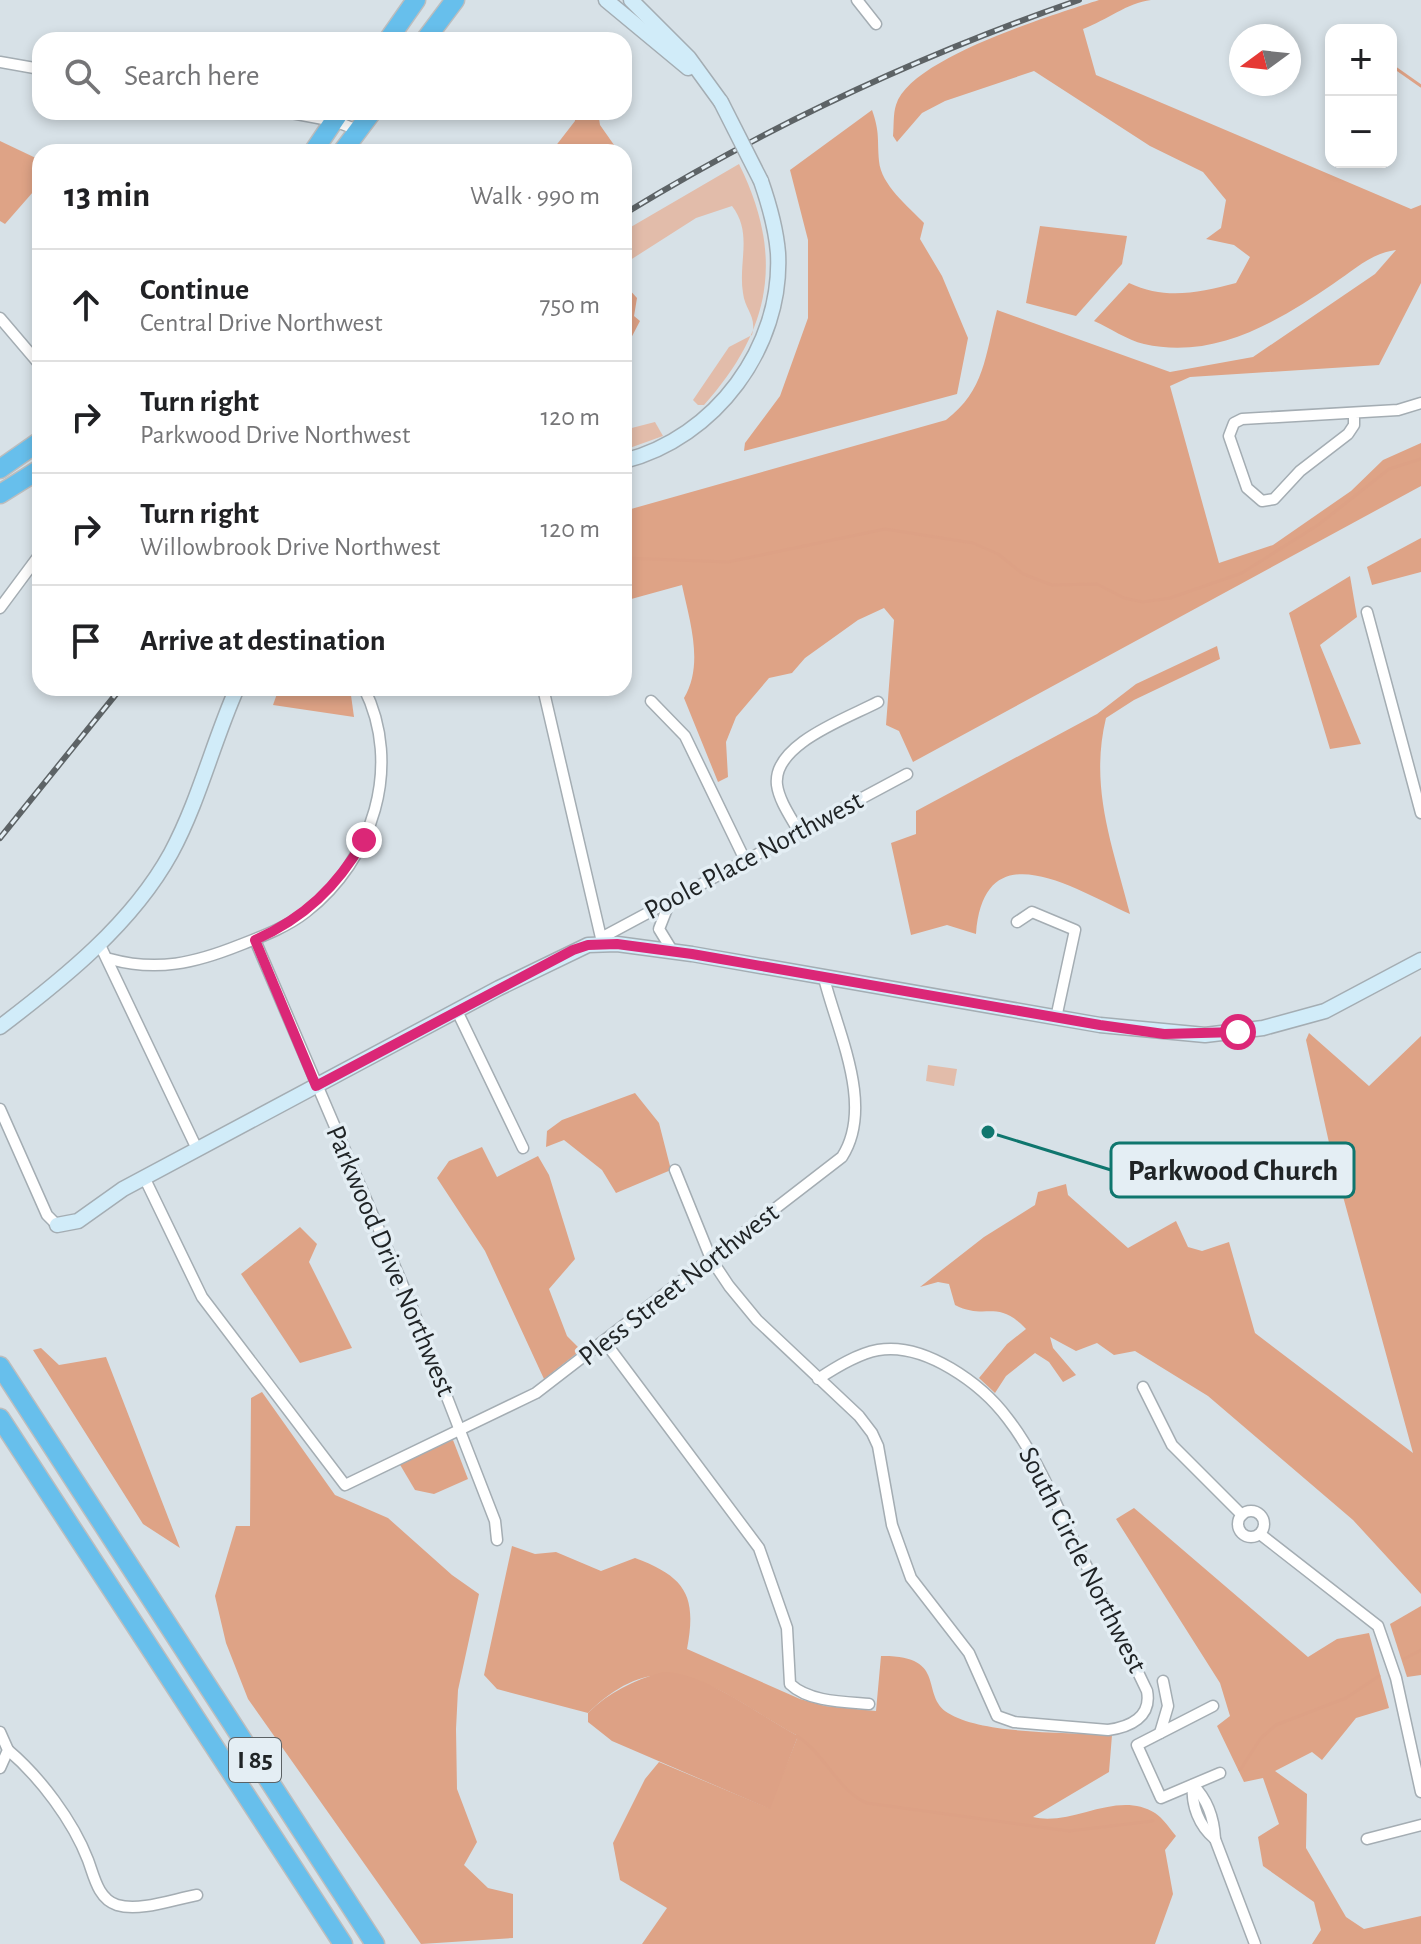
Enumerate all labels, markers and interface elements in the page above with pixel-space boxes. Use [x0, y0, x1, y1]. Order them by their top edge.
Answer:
north arrow [1229, 24, 1301, 96]
map controls [1325, 24, 1397, 168]
button: + [1325, 24, 1397, 96]
search box [32, 32, 632, 120]
icon: search [60, 54, 104, 98]
text: Search here [124, 61, 260, 91]
button: − [1325, 96, 1397, 168]
text: 13 min [64, 179, 150, 213]
text: Walk · 990 m [470, 183, 600, 209]
text: Continue [140, 275, 249, 305]
icon: ahead [64, 283, 108, 327]
text: 750 m [539, 292, 600, 318]
text: Central Drive Northwest [140, 310, 382, 336]
text: Turn right [140, 387, 259, 417]
icon: right [64, 395, 108, 439]
text: 120 m [540, 404, 600, 430]
text: Parkwood Drive Northwest [140, 422, 410, 448]
text: Turn right [140, 499, 259, 529]
icon: right [64, 507, 108, 551]
text: 120 m [540, 516, 600, 542]
text: Willowbrook Drive Northwest [140, 534, 440, 560]
icon: arrive [64, 619, 108, 663]
text: Arrive at destination [140, 626, 386, 656]
street label: Poole Place Northwest [640, 787, 868, 925]
route end [346, 822, 382, 858]
route start [1220, 1014, 1256, 1050]
street label: Parkwood Drive Northwest [320, 1122, 460, 1400]
callout: Parkwood Church [1111, 1143, 1354, 1197]
text: Parkwood Church [1128, 1156, 1338, 1186]
street label: Pless Street Northwest [574, 1199, 784, 1371]
street label: South Circle Northwest [1013, 1443, 1151, 1677]
road number: I 85 [229, 1738, 281, 1782]

